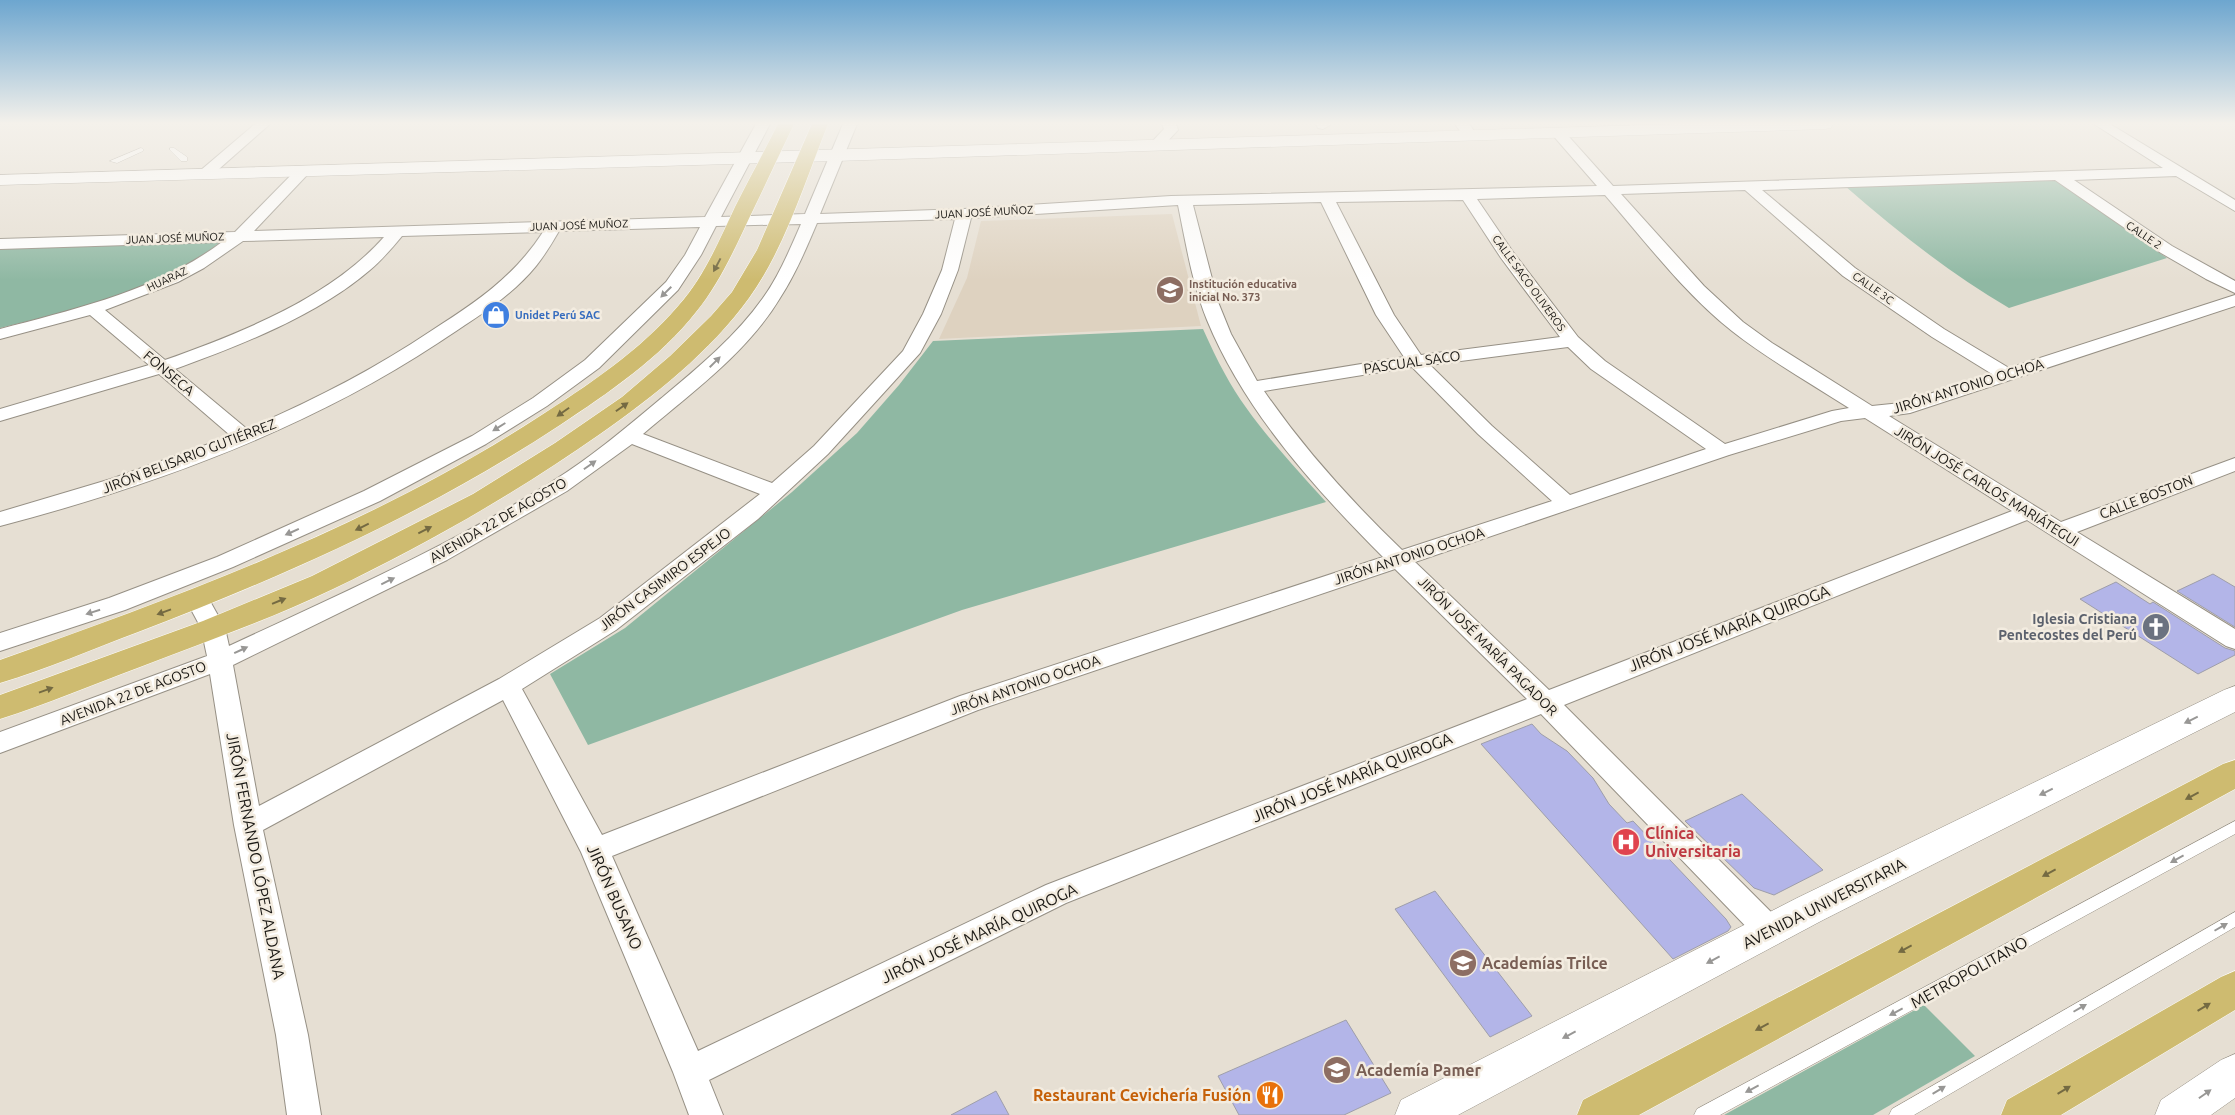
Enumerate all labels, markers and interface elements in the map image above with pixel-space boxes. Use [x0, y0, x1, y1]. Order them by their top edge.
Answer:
street label: JUAN JOSÉ MUÑOZ [934, 202, 1034, 221]
street label: JUAN JOSÉ MUÑOZ [530, 216, 628, 233]
street label: CALLE 2 [2124, 219, 2164, 251]
street label: JUAN JOSÉ MUÑOZ [126, 229, 224, 246]
street label: CALLE SACO OLIVEROS [1490, 233, 1568, 334]
one-way arrow [713, 258, 722, 272]
street label: HUARAZ [145, 264, 189, 294]
street label: CALLE 3C [1850, 270, 1896, 307]
school or university icon: Institución educativa inicial No. 373 [1155, 275, 1185, 305]
place label: Institución educativa inicial No. 373 [1189, 278, 1297, 303]
one-way arrow [660, 286, 672, 298]
shop icon: Unidet Perú SAC [481, 300, 511, 330]
place label: Unidet Perú SAC [515, 309, 600, 321]
street label: FONSECA [140, 347, 198, 399]
street label: PASCUAL SACO [1363, 347, 1462, 377]
street label: JIRÓN ANTONIO OCHOA [1890, 354, 2046, 417]
one-way arrow [709, 356, 721, 368]
one-way arrow [616, 402, 629, 412]
one-way arrow [556, 407, 570, 417]
street label: JIRÓN BELISARIO GUTIÉRREZ [99, 414, 278, 497]
street label: JIRÓN JOSÉ CARLOS MARIÁTEGUI [1892, 422, 2083, 549]
one-way arrow [493, 423, 506, 432]
one-way arrow [583, 460, 597, 470]
street label: CALLE BOSTON [2097, 472, 2195, 522]
street label: AVENIDA 22 DE AGOSTO [427, 474, 569, 566]
street label: JIRÓN CASIMIRO ESPEJO [596, 523, 734, 634]
street label: JIRÓN ANTONIO OCHOA [1331, 523, 1486, 588]
one-way arrow [355, 524, 369, 532]
one-way arrow [418, 526, 432, 534]
one-way arrow [285, 528, 299, 536]
street label: JIRÓN JOSÉ MARÍA PAGADOR [1415, 572, 1562, 719]
one-way arrow [381, 576, 395, 584]
street label: JIRÓN JOSÉ MARÍA QUIROGA [1625, 579, 1833, 675]
one-way arrow [272, 596, 286, 604]
one-way arrow [85, 609, 100, 616]
one-way arrow [157, 609, 172, 616]
place label: Iglesia Cristiana Pentecostes del Perú [1998, 611, 2137, 643]
church icon: Iglesia Cristiana Pentecostes del Perú [2141, 612, 2171, 642]
one-way arrow [234, 646, 249, 655]
street label: JIRÓN ANTONIO OCHOA [948, 651, 1102, 718]
street label: AVENIDA 22 DE AGOSTO [58, 658, 209, 728]
one-way arrow [39, 686, 54, 694]
one-way arrow [2184, 716, 2198, 724]
street label: JIRÓN JOSÉ MARÍA QUIROGA [1249, 726, 1455, 825]
street label: JIRÓN FERNANDO LÓPEZ ALDANA [223, 731, 290, 981]
one-way arrow [2039, 788, 2053, 796]
one-way arrow [2185, 792, 2199, 800]
place label: Clínica Universitaria [1645, 824, 1741, 860]
hospital icon: Clínica Universitaria [1611, 827, 1641, 857]
street label: JIRÓN BUSANO [584, 841, 647, 952]
street label: AVENIDA UNIVERSITARIA [1740, 854, 1909, 952]
one-way arrow [2170, 855, 2184, 863]
one-way arrow [2041, 869, 2056, 877]
street label: JIRÓN JOSÉ MARÍA QUIROGA [877, 878, 1080, 986]
one-way arrow [2213, 923, 2228, 931]
street label: METROPOLITANO [1908, 932, 2030, 1012]
one-way arrow [1899, 945, 1912, 954]
school or university icon: Academías Trilce [1448, 948, 1478, 978]
place label: Academías Trilce [1482, 954, 1608, 972]
one-way arrow [1706, 955, 1720, 964]
one-way arrow [2197, 1003, 2210, 1012]
one-way arrow [2073, 1004, 2087, 1013]
one-way arrow [1889, 1008, 1903, 1016]
one-way arrow [1756, 1022, 1769, 1031]
one-way arrow [1562, 1031, 1576, 1039]
school or university icon: Academía Pamer [1322, 1055, 1352, 1085]
place label: Academía Pamer [1356, 1061, 1481, 1079]
restaurant icon: Restaurant Cevichería Fusión [1255, 1080, 1285, 1110]
one-way arrow [1746, 1084, 1759, 1093]
one-way arrow [1933, 1085, 1946, 1094]
place label: Restaurant Cevichería Fusión [1033, 1086, 1251, 1104]
one-way arrow [2058, 1086, 2071, 1095]
one-way arrow [2199, 1090, 2212, 1099]

